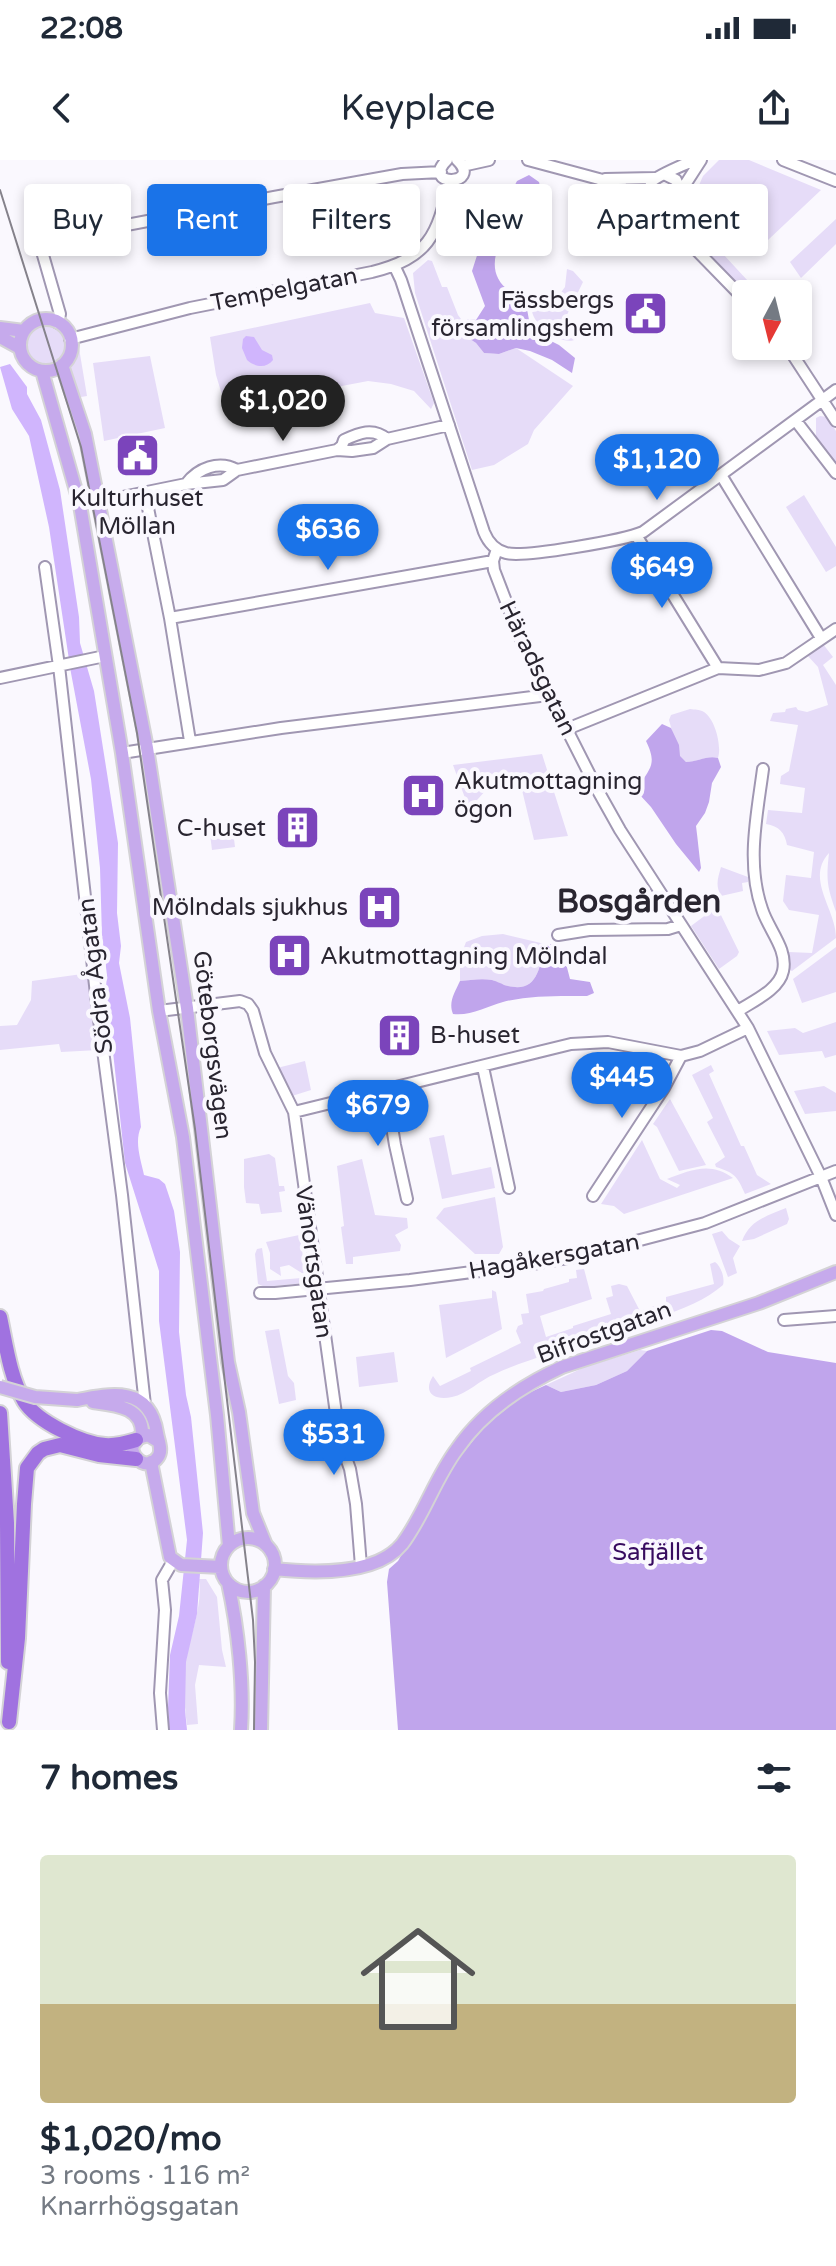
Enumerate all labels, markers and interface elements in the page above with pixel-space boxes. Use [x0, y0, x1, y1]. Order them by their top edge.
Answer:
text: 22:08 [40, 10, 123, 47]
icon: back [40, 86, 84, 130]
icon: share [752, 86, 796, 130]
text: Keyplace [341, 87, 495, 130]
chip: Buy [24, 184, 131, 256]
chip: Rent [147, 184, 267, 256]
chip: Filters [283, 184, 420, 256]
chip: New [436, 184, 552, 256]
chip: Apartment [568, 184, 768, 256]
street label: Tempelgatan [208, 261, 360, 318]
north arrow [732, 280, 812, 360]
map controls [732, 280, 812, 360]
place label: Fässbergs församlingshem [431, 286, 614, 343]
public building icon: Fässbergs församlingshem [621, 290, 669, 338]
pin: $1,020 [218, 375, 348, 443]
text: $1,020 [239, 385, 327, 416]
public building icon: Kulturhuset Möllan [113, 432, 161, 480]
pin: $1,120 [592, 434, 722, 502]
text: $1,120 [613, 444, 701, 475]
place label: Kulturhuset Möllan [70, 484, 204, 541]
pin: $636 [281, 504, 375, 572]
text: $636 [295, 514, 361, 545]
pin: $649 [615, 542, 709, 610]
text: $649 [629, 552, 695, 583]
street label: Häradsgatan [492, 596, 583, 740]
place label: Akutmottagning ögon [454, 767, 642, 824]
hospital icon: Akutmottagning ögon [399, 771, 447, 819]
building icon: C-huset [273, 804, 321, 852]
place label: C-huset [177, 814, 266, 843]
hospital icon: Mölndals sjukhus [355, 883, 403, 931]
district label: Bosgården [557, 883, 721, 921]
place label: Mölndals sjukhus [152, 893, 348, 922]
street label: Södra Ågatan [71, 896, 119, 1056]
hospital icon: Akutmottagning Mölndal [265, 932, 313, 980]
place label: Akutmottagning Mölndal [320, 942, 607, 971]
street label: Göteborgsvägen [187, 949, 238, 1141]
building icon: B-huset [375, 1011, 423, 1059]
place label: B-huset [430, 1021, 520, 1050]
pin: $445 [575, 1052, 669, 1120]
text: $445 [589, 1062, 655, 1093]
pin: $679 [331, 1080, 425, 1148]
text: $679 [345, 1090, 411, 1121]
street label: Vänortsgatan [288, 1184, 339, 1340]
street label: Hagåkersgatan [466, 1227, 642, 1286]
street label: Bifrostgatan [533, 1295, 675, 1370]
pin: $531 [287, 1409, 381, 1477]
text: $531 [301, 1419, 367, 1450]
park label: Safjället [612, 1538, 704, 1567]
icon: filters [752, 1756, 796, 1800]
text: 7 homes [40, 1758, 178, 1799]
icon: home [346, 1907, 490, 2051]
text: $1,020/mo [40, 2119, 222, 2160]
text: 3 rooms · 116 m² [40, 2160, 250, 2191]
text: Knarrhögsgatan [40, 2191, 239, 2222]

